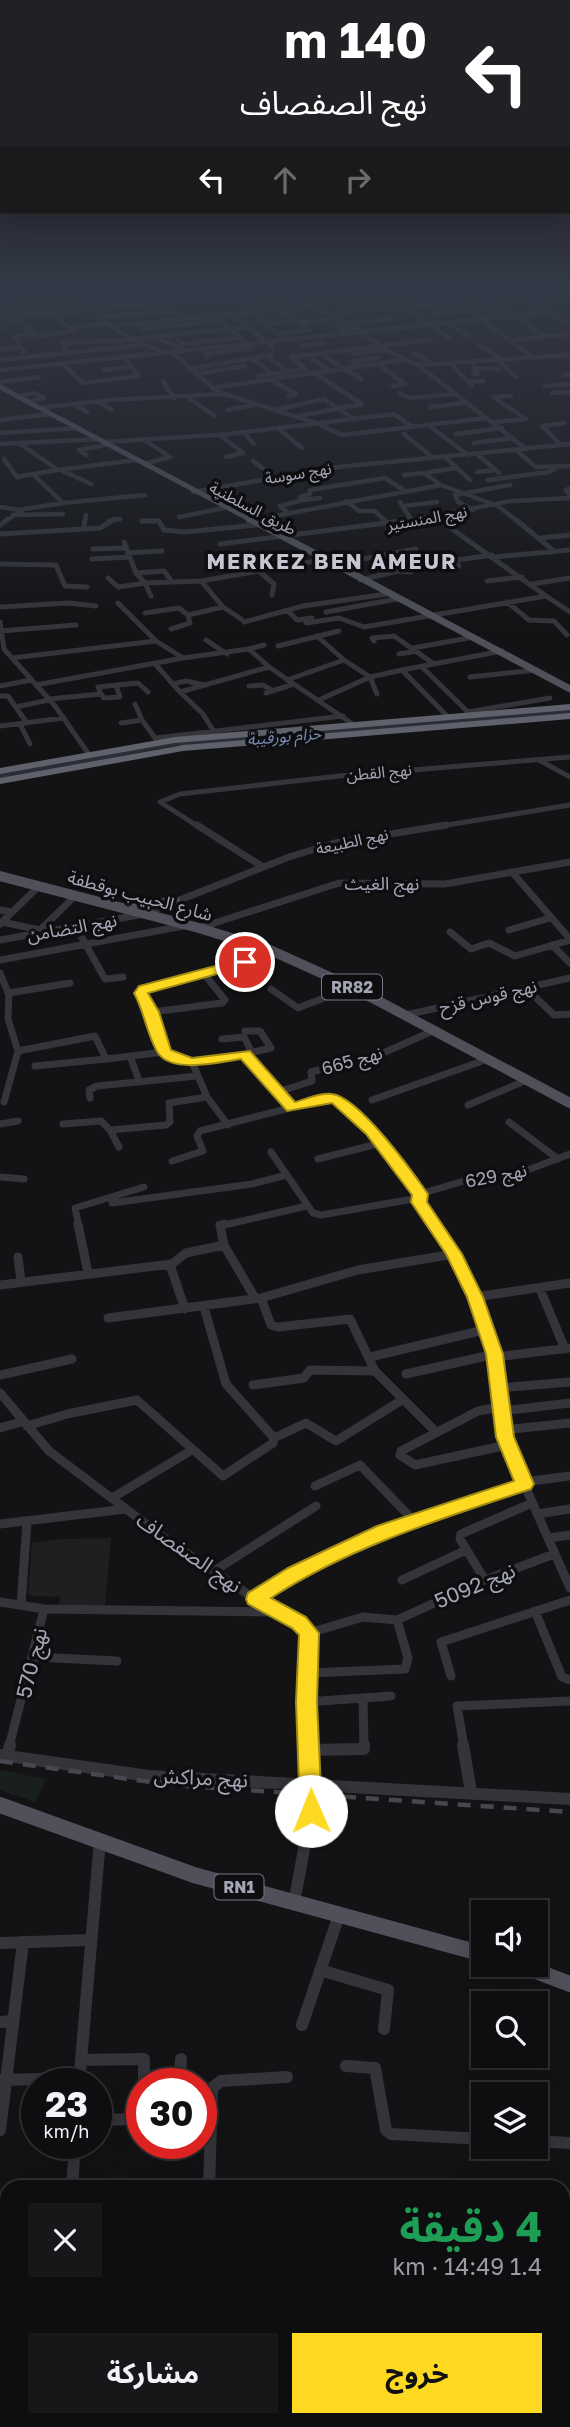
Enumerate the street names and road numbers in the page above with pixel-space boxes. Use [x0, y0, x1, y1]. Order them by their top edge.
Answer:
street label: نهج سوسة [263, 458, 333, 491]
street label: طريق السلطنية [206, 477, 300, 540]
street label: نهج المنستير [384, 501, 469, 538]
street label: نهج القطن [345, 759, 413, 788]
street label: نهج الطبيعة [314, 824, 391, 861]
street label: شارع الحبيب بوقطفة [64, 865, 215, 929]
street label: نهج الغيث [345, 872, 419, 897]
street label: نهج التضامن [25, 908, 119, 949]
road number: RR82 [322, 974, 382, 1000]
street label: نهج قوس قزح [437, 974, 539, 1021]
street label: نهج 665 [319, 1041, 386, 1082]
street label: نهج 629 [463, 1158, 529, 1195]
street label: نهج الصفصاف [130, 1506, 247, 1600]
street label: نهج 5092 [430, 1556, 520, 1616]
street label: نهج 570 [10, 1625, 55, 1701]
street label: نهج مراكش [153, 1762, 249, 1795]
road number: RN1 [215, 1874, 264, 1899]

